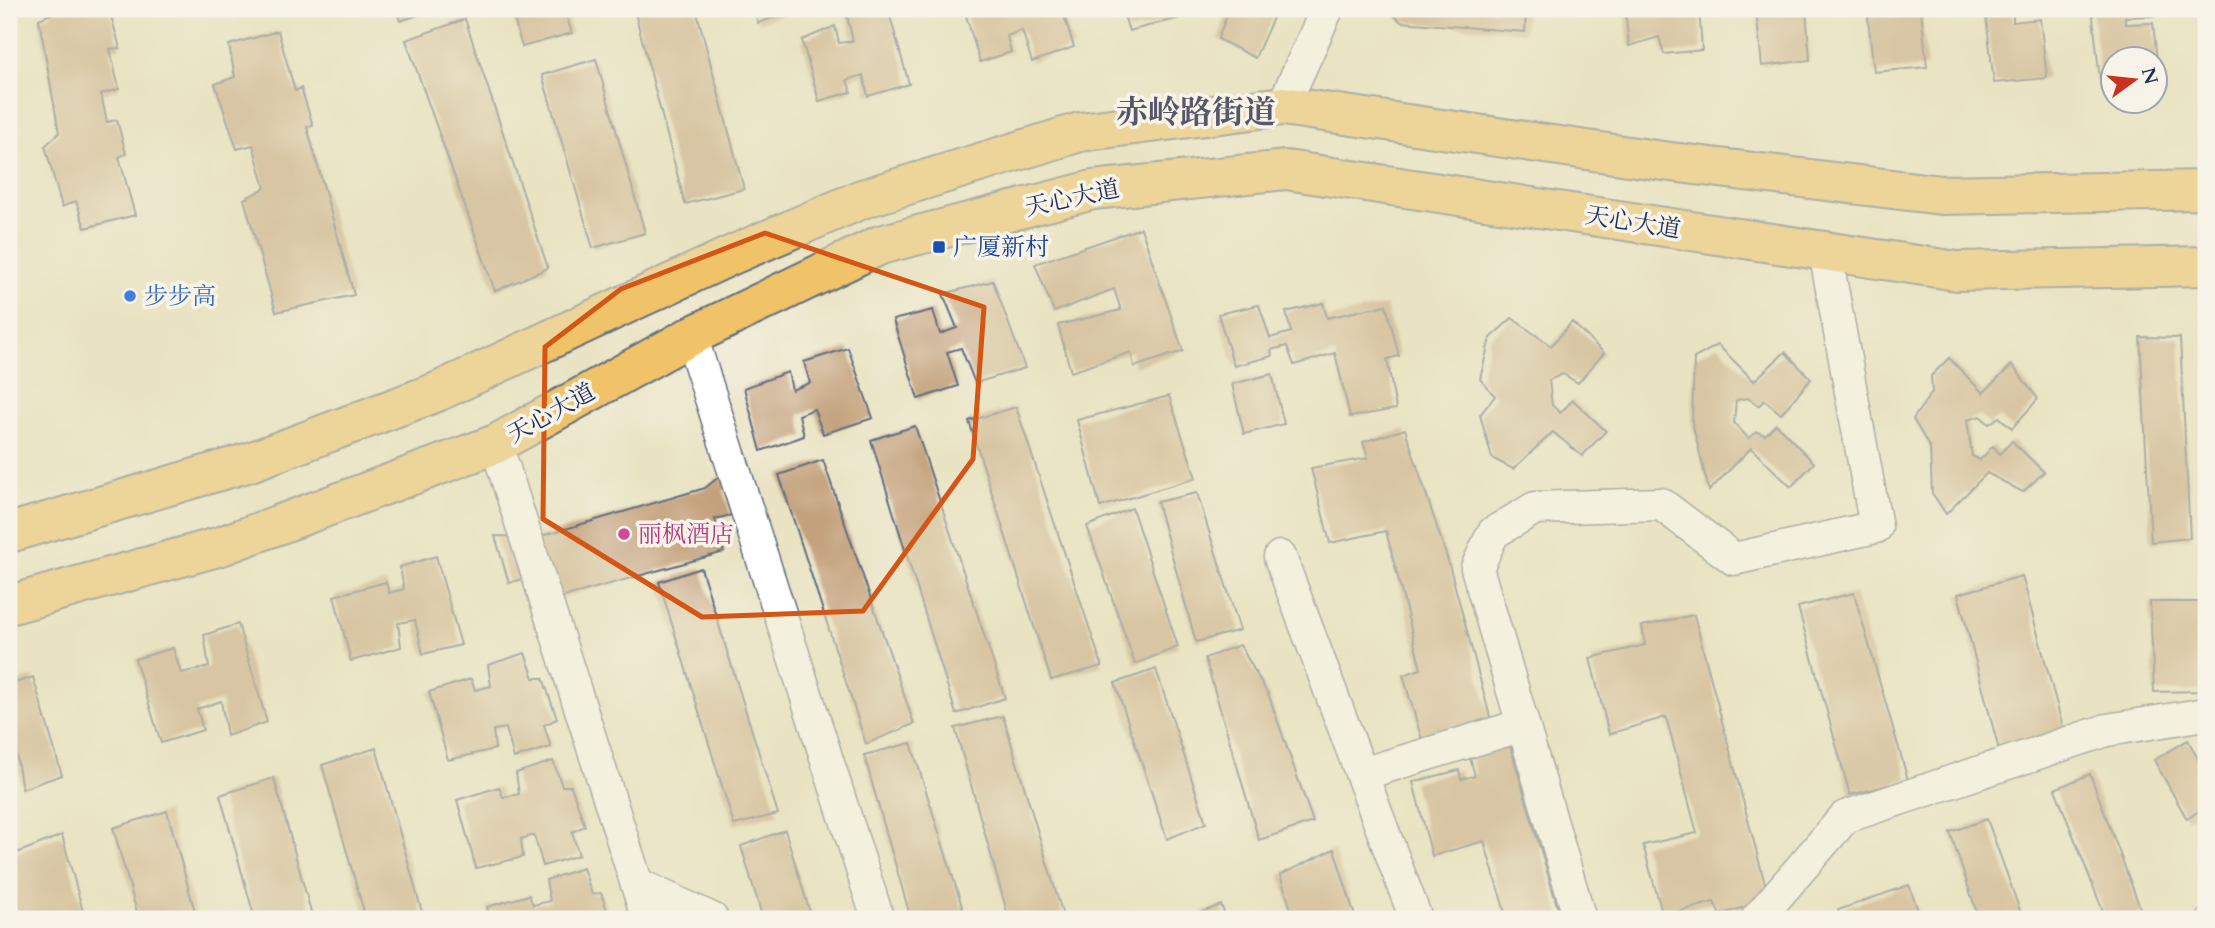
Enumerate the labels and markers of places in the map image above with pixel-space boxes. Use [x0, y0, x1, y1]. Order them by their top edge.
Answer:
place label: 广厦新村 [953, 231, 1049, 264]
marker: 广厦新村 [931, 239, 947, 255]
place label: 步步高 [144, 280, 216, 313]
marker: 步步高 [122, 288, 138, 304]
place label: 丽枫酒店 [638, 518, 734, 551]
marker: 丽枫酒店 [616, 526, 632, 542]

